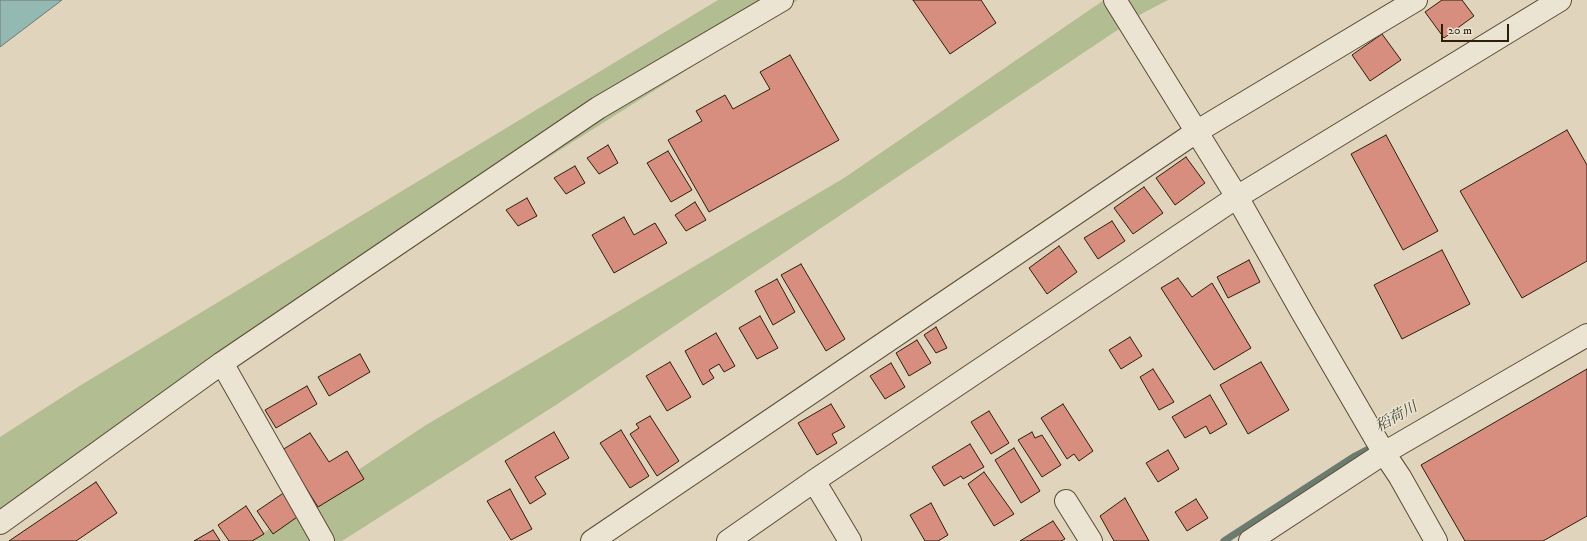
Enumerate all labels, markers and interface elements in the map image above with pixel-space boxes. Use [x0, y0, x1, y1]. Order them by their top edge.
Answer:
scale bar [1443, 16, 1511, 42]
text: 20 m [1448, 23, 1472, 38]
water label: 稻荷川 [1373, 399, 1421, 437]

